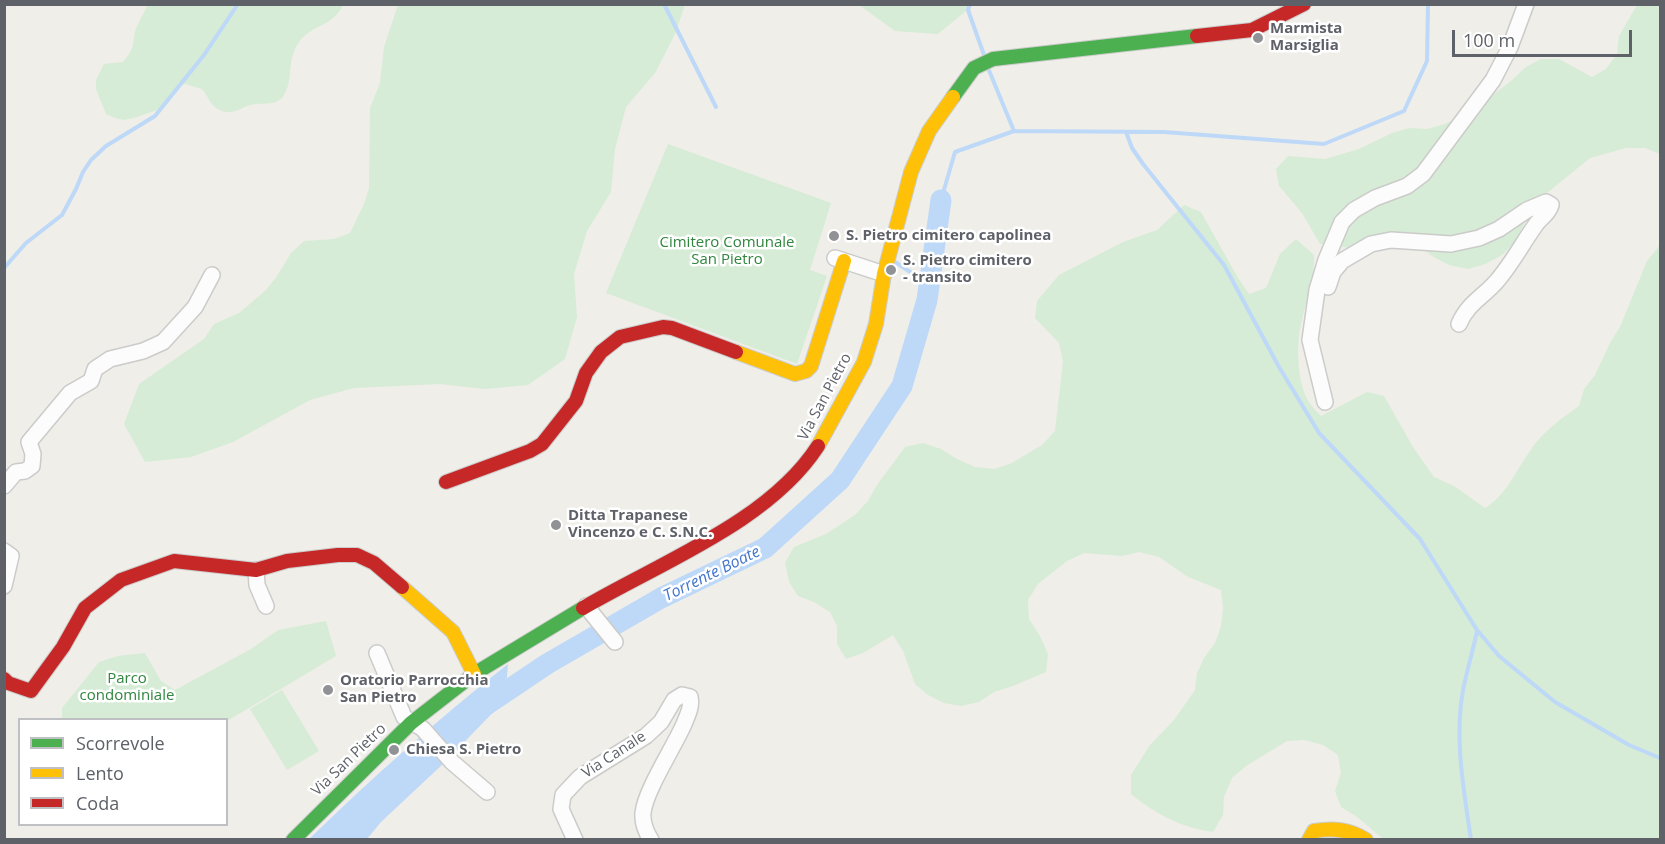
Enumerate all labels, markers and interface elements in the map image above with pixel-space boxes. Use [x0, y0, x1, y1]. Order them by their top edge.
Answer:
scale bar [1455, 18, 1635, 56]
place label: Marmista Marsiglia [1270, 20, 1342, 55]
text: 100 m [1463, 28, 1515, 52]
marker: Marmista Marsiglia [1251, 31, 1265, 45]
place label: S. Pietro cimitero capolinea [846, 227, 1051, 245]
marker: S. Pietro cimitero capolinea [827, 229, 841, 243]
park label: Cimitero Comunale San Pietro [659, 234, 795, 269]
place label: S. Pietro cimitero - transito [903, 252, 1032, 287]
marker: S. Pietro cimitero - transito [884, 263, 898, 277]
street label: Via San Pietro [794, 350, 856, 444]
place label: Ditta Trapanese Vincenzo e C. S.N.C. [568, 507, 712, 542]
marker: Ditta Trapanese Vincenzo e C. S.N.C. [549, 518, 563, 532]
water label: Torrente Boate [661, 542, 763, 606]
park label: Parco condominiale [80, 670, 174, 705]
place label: Oratorio Parrocchia San Pietro [340, 672, 488, 707]
marker: Oratorio Parrocchia San Pietro [321, 683, 335, 697]
legend [18, 718, 228, 826]
street label: Via San Pietro [308, 720, 390, 800]
street label: Via Canale [579, 728, 649, 782]
text: Scorrevole [76, 731, 165, 755]
place label: Chiesa S. Pietro [406, 741, 521, 759]
marker: Chiesa S. Pietro [387, 743, 401, 757]
text: Lento [76, 761, 124, 785]
text: Coda [76, 791, 119, 815]

